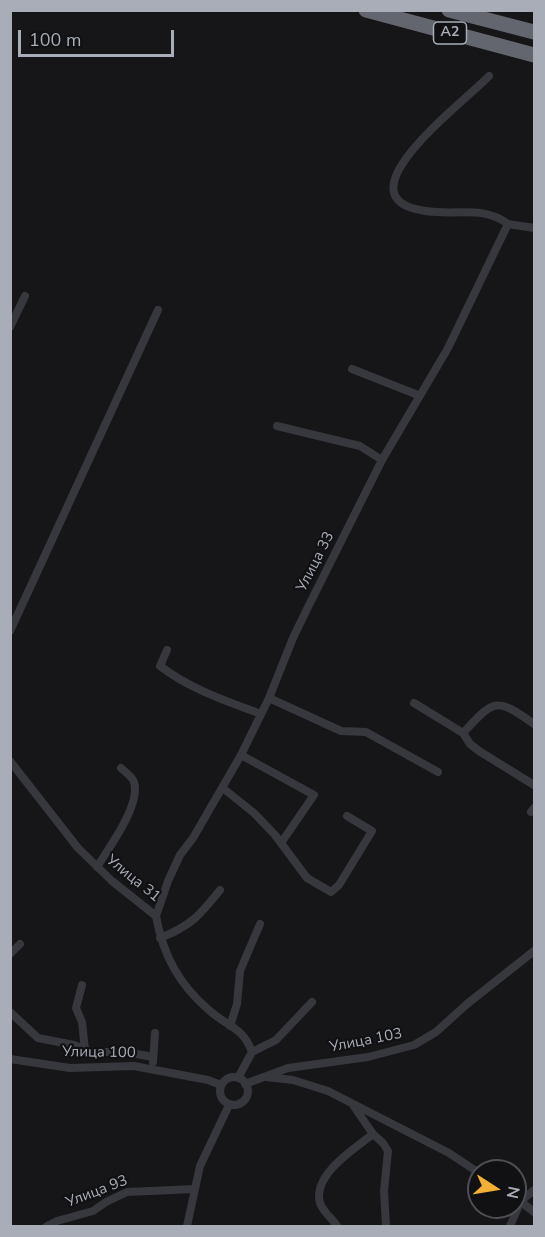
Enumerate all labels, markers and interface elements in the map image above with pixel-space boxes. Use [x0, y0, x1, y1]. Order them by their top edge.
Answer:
scale bar [21, 18, 177, 56]
road number: A2 [434, 22, 466, 44]
text: 100 m [29, 28, 81, 52]
street label: Улица 33 [293, 529, 339, 595]
street label: Улица 31 [102, 852, 164, 906]
street label: Улица 103 [328, 1025, 404, 1057]
street label: Улица 100 [62, 1043, 136, 1063]
north arrow [467, 1159, 527, 1219]
street label: Улица 93 [64, 1172, 130, 1212]
text: N [501, 1184, 525, 1200]

